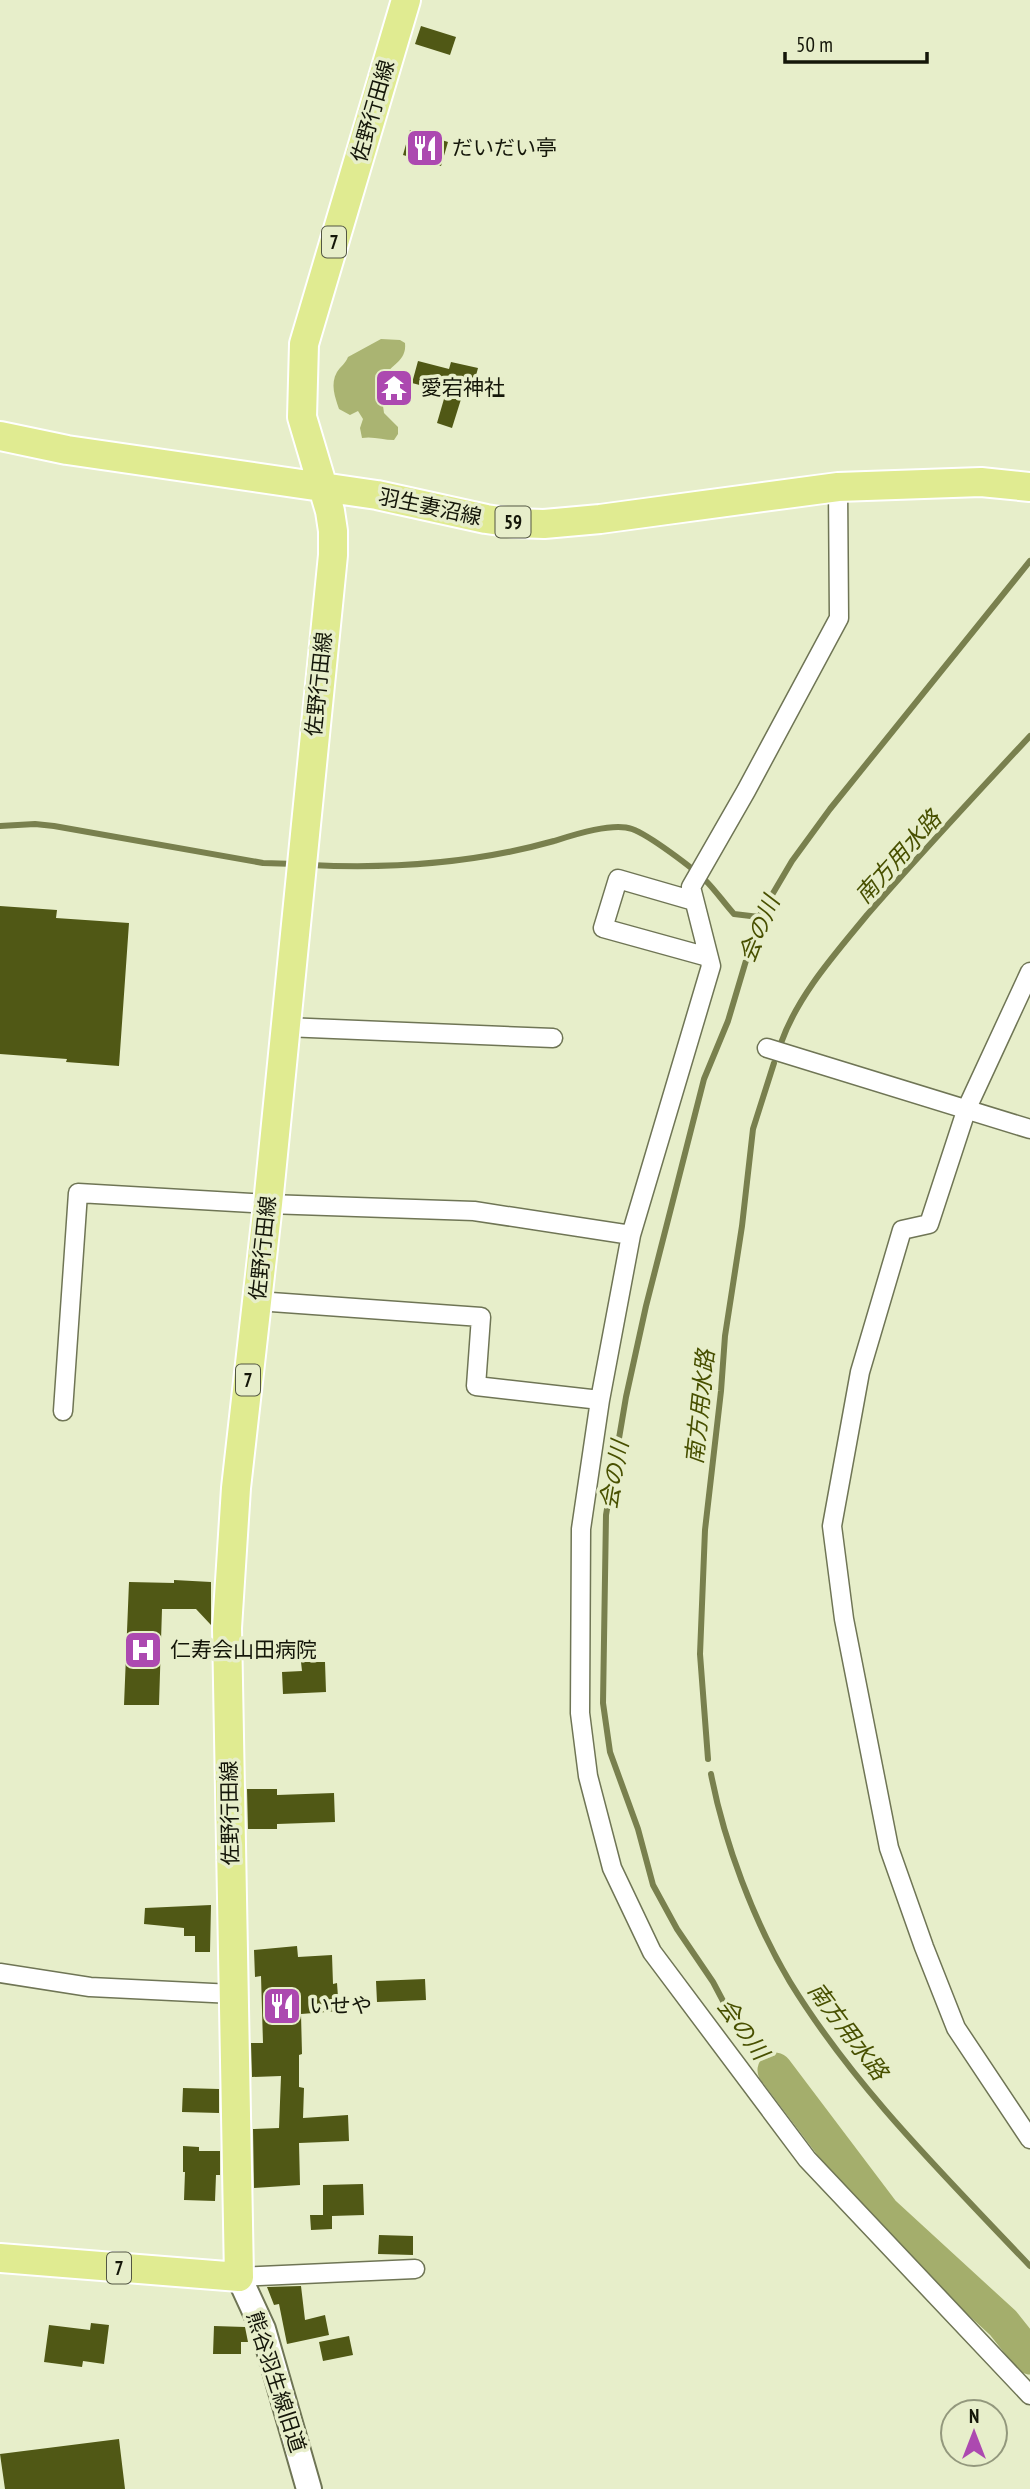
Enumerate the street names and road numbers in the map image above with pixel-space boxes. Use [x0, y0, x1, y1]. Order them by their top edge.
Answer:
street label: 佐野行田線 [345, 57, 400, 165]
road number: 7 [322, 226, 346, 258]
street label: 羽生妻沼線 [376, 482, 484, 531]
road number: 59 [496, 506, 530, 538]
street label: 佐野行田線 [300, 630, 337, 738]
street label: 佐野行田線 [244, 1194, 281, 1302]
road number: 7 [236, 1364, 260, 1396]
street label: 佐野行田線 [215, 1760, 244, 1866]
road number: 7 [107, 2252, 131, 2284]
street label: 熊谷羽生線旧道 [241, 2308, 312, 2456]

